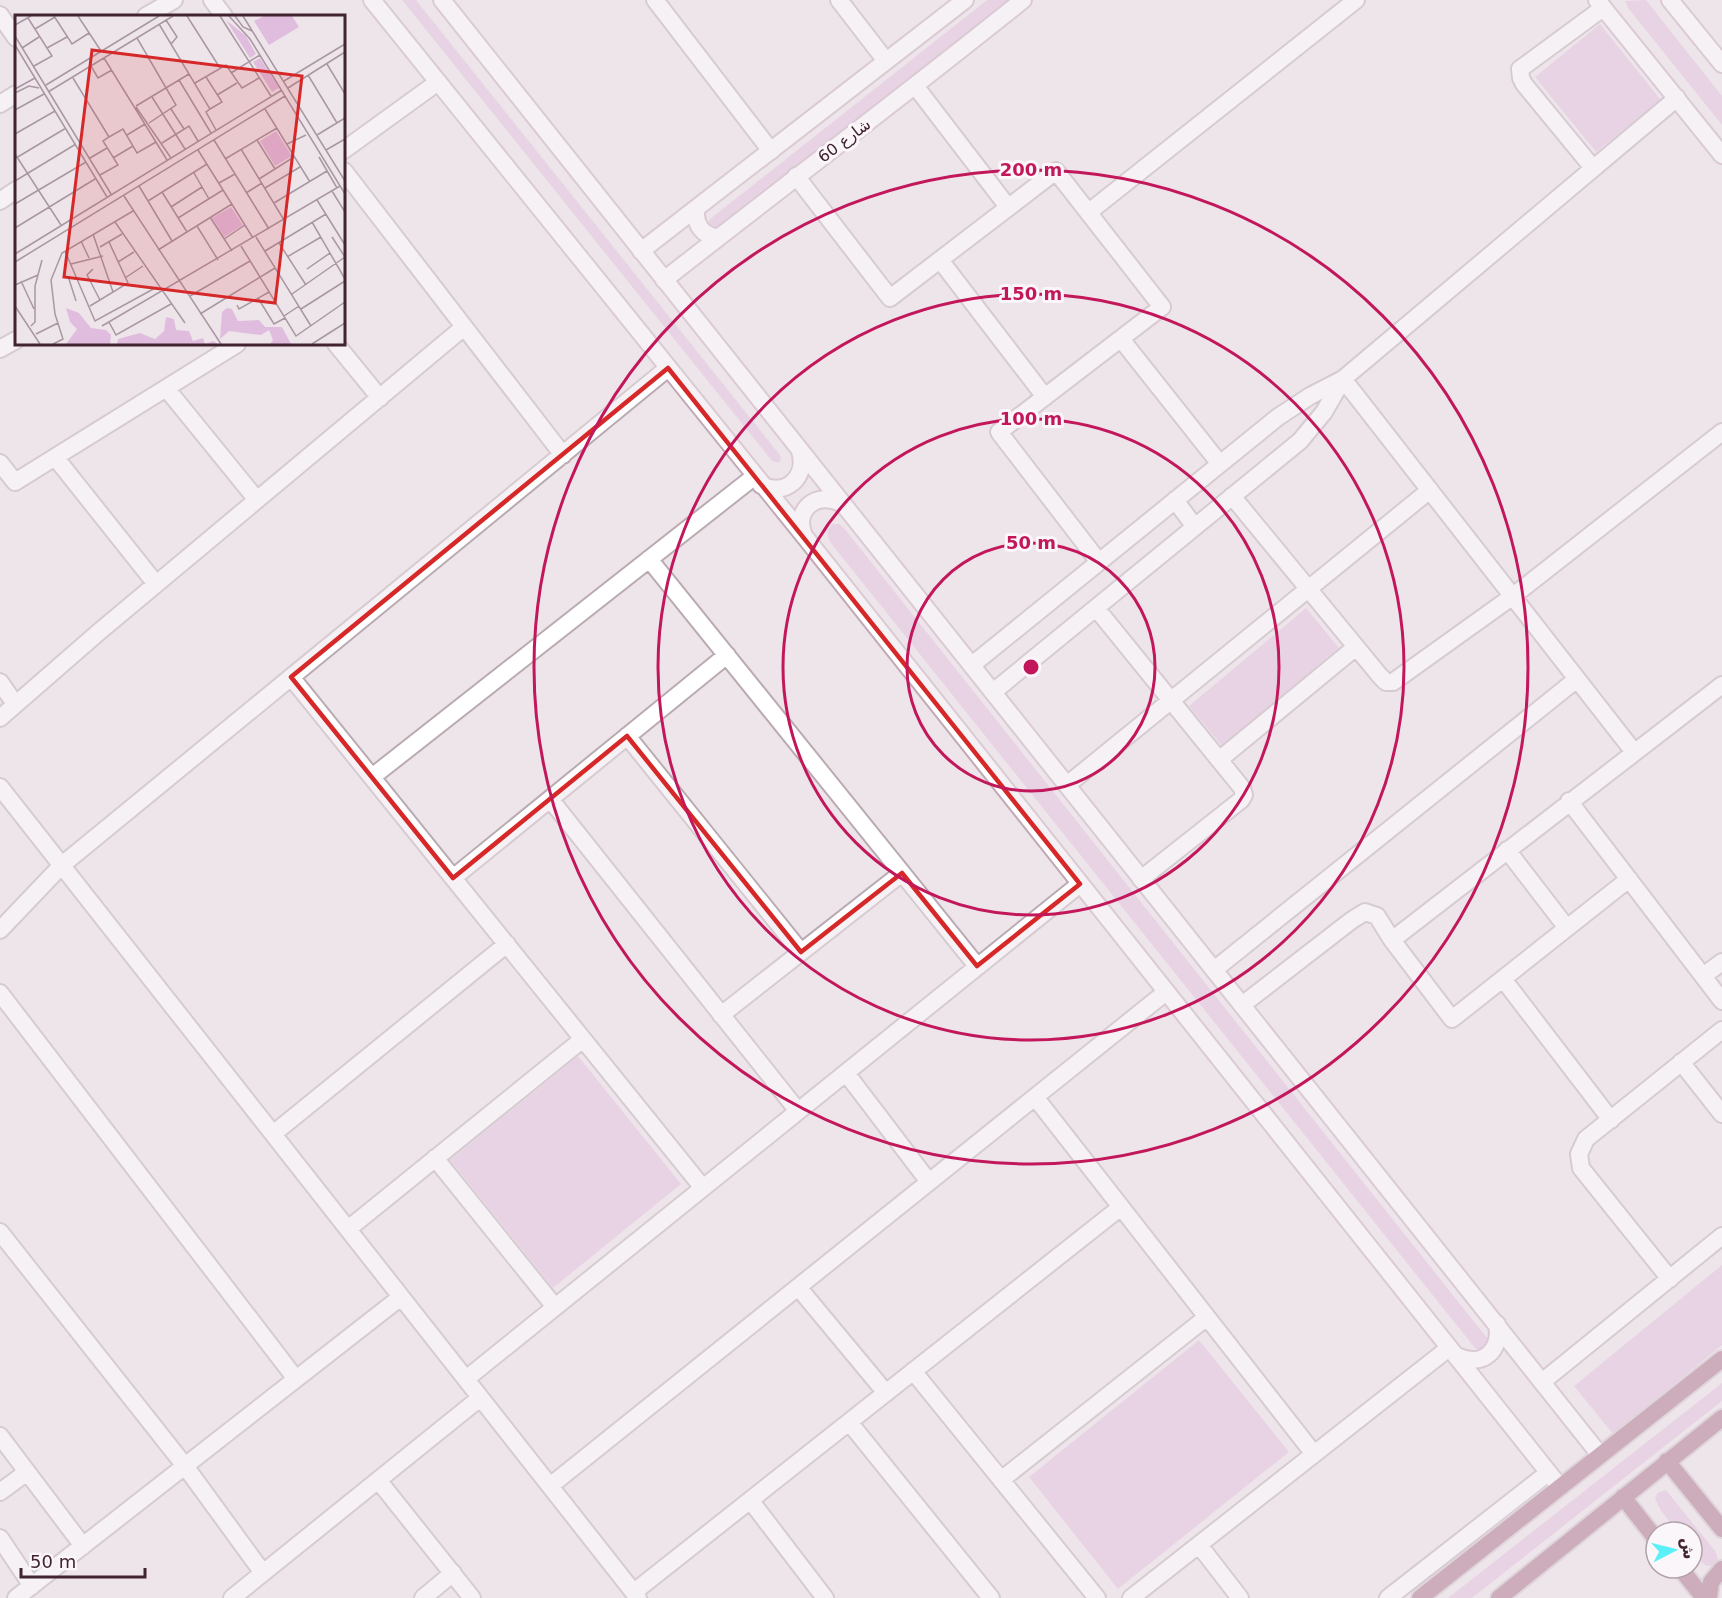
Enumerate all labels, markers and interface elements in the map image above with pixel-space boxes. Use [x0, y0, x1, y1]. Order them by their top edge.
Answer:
inset map [15, 15, 345, 345]
street label: شارع 60 [814, 114, 875, 167]
text: 200 m [1000, 159, 1062, 180]
text: 150 m [1000, 283, 1062, 304]
text: 100 m [1000, 408, 1062, 429]
text: 50 m [1006, 532, 1056, 553]
centre of rings [1021, 657, 1041, 677]
north arrow [1644, 1520, 1704, 1580]
text: ش [1678, 1536, 1699, 1560]
scale bar [21, 1541, 146, 1579]
text: 50 m [30, 1551, 76, 1572]

